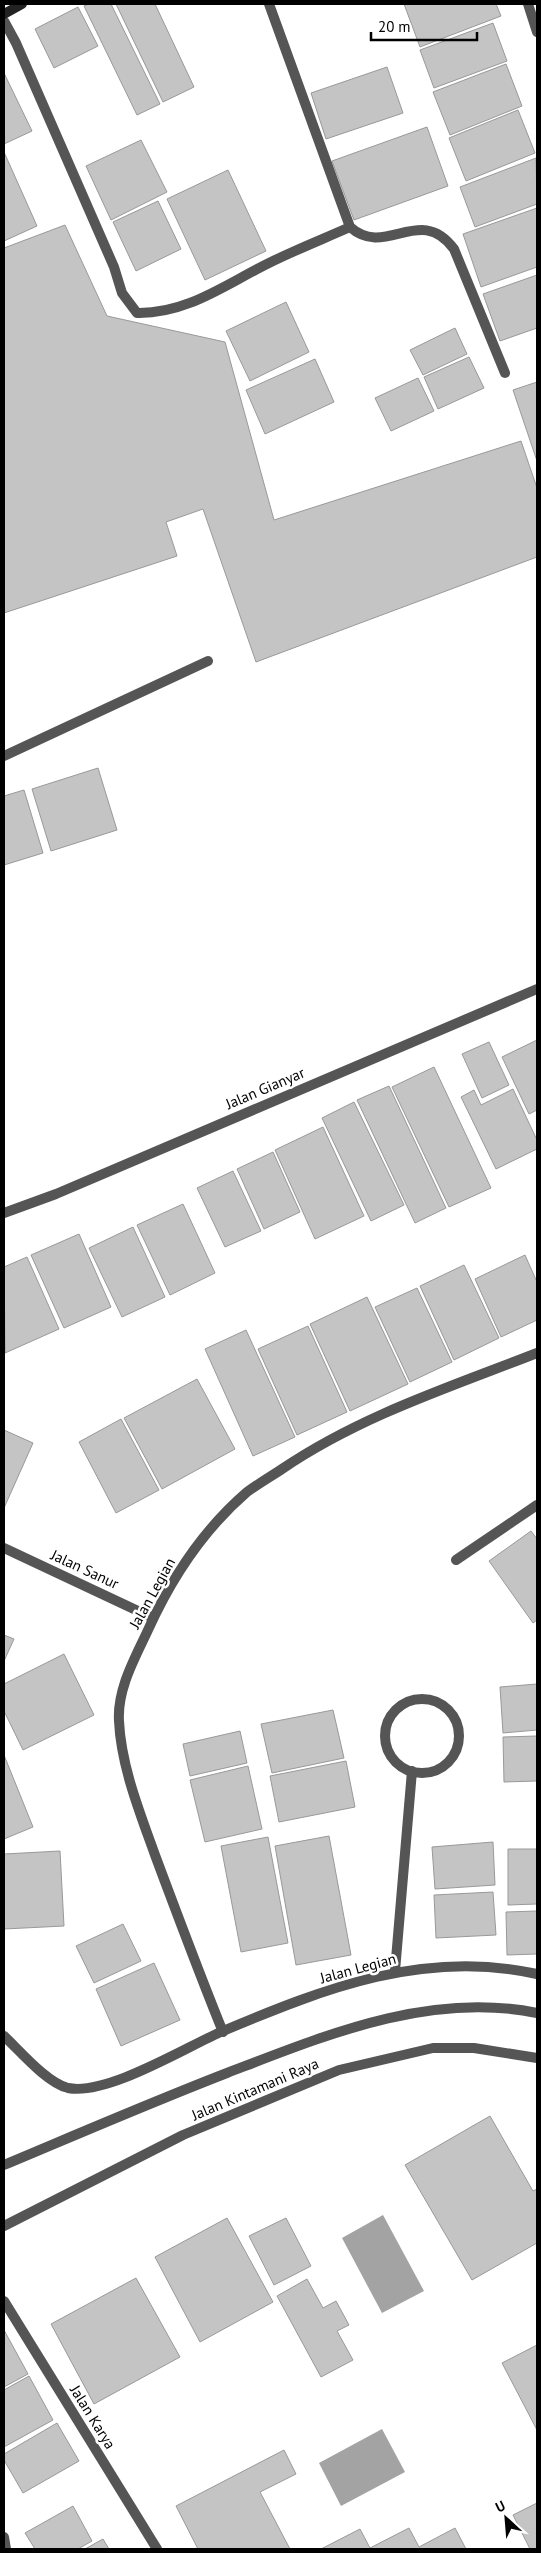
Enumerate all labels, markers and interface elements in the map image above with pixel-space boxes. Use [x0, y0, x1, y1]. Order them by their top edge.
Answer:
scale bar [371, 10, 477, 42]
text: 20 m [378, 17, 411, 36]
street label: Jalan Gianyar [222, 1063, 307, 1114]
street label: Jalan Sanur [47, 1545, 122, 1593]
street label: Jalan Legian [124, 1554, 179, 1633]
street label: Jalan Legian [317, 1949, 398, 1988]
street label: Jalan Kintamani Raya [188, 2054, 321, 2125]
street label: Jalan Karya [65, 2381, 120, 2452]
north arrow [481, 2493, 531, 2543]
text: U [492, 2496, 508, 2516]

